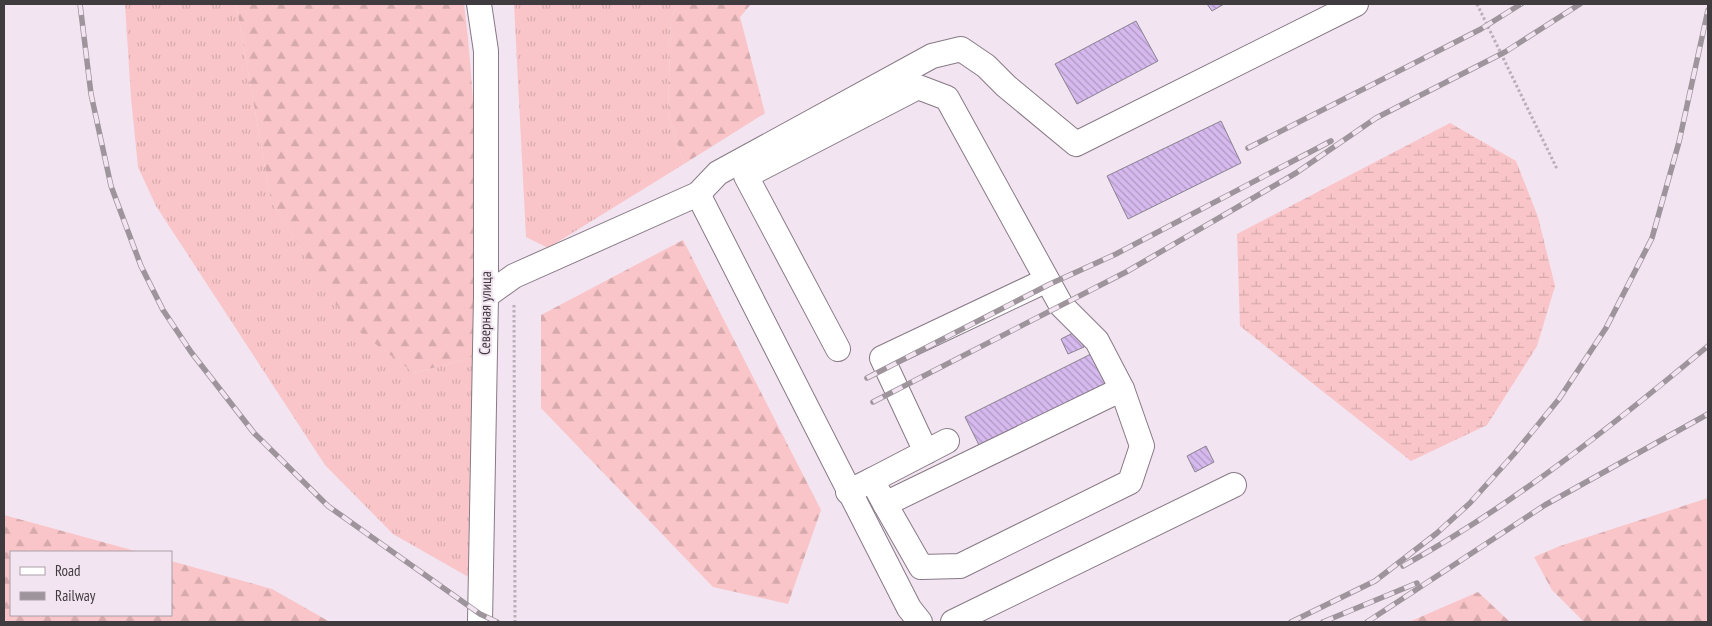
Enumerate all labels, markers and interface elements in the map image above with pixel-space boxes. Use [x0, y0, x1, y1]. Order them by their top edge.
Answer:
street label: Северная улица [475, 271, 495, 355]
legend [10, 551, 172, 616]
text: Road [55, 561, 81, 580]
text: Railway [55, 586, 96, 605]

